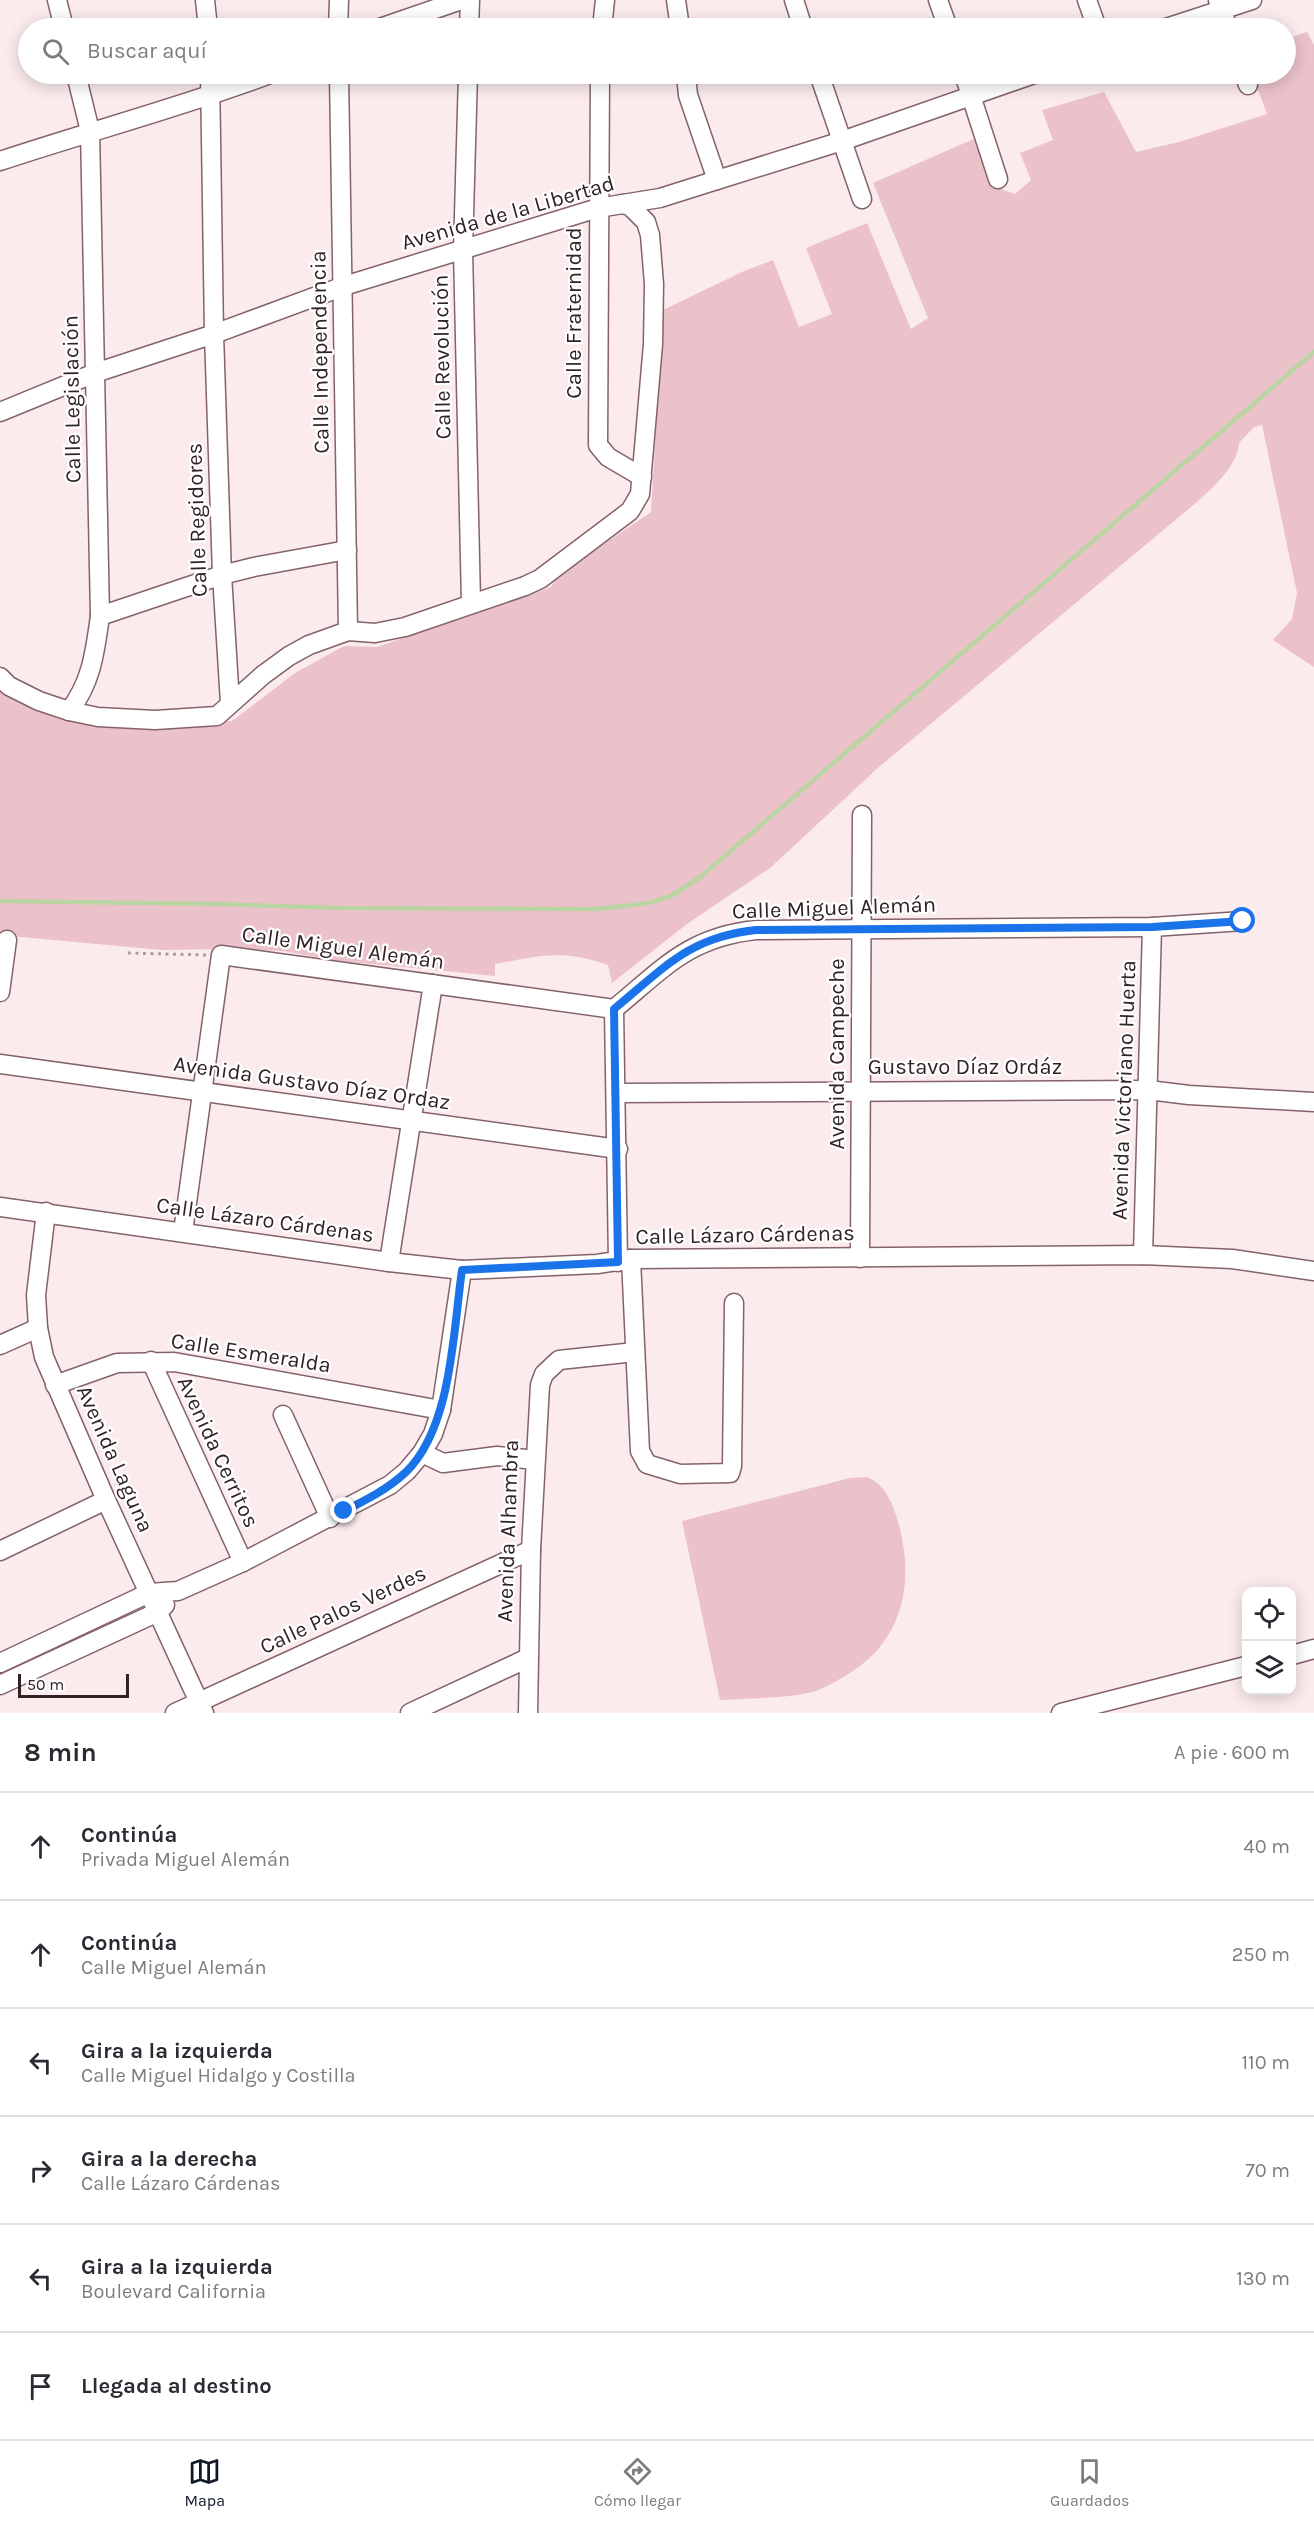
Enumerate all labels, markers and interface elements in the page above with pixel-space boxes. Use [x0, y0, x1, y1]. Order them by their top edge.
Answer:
search box [18, 18, 1296, 84]
icon: search [39, 35, 72, 68]
text: Buscar aquí [87, 38, 207, 64]
street label: Avenida de la Libertad [399, 170, 617, 256]
street label: Calle Fraternidad [561, 227, 587, 399]
street label: Calle Independencia [305, 250, 335, 454]
street label: Calle Revolución [428, 274, 456, 440]
street label: Calle Legislación [58, 315, 86, 483]
street label: Calle Regidores [181, 443, 213, 597]
street label: Calle Miguel Alemán [732, 891, 936, 925]
route start [1229, 907, 1255, 933]
street label: Calle Miguel Alemán [240, 921, 446, 975]
street label: Avenida Campeche [824, 959, 850, 1149]
street label: Avenida Victoriano Huerta [1106, 960, 1142, 1220]
street label: Avenida Gustavo Díaz Ordaz [172, 1051, 452, 1115]
street label: Gustavo Díaz Ordáz [868, 1054, 1062, 1080]
street label: Calle Lázaro Cárdenas [155, 1192, 375, 1248]
street label: Calle Lázaro Cárdenas [635, 1220, 855, 1250]
street label: Calle Esmeralda [169, 1328, 333, 1378]
street label: Avenida Cerritos [172, 1372, 264, 1532]
street label: Avenida Laguna [71, 1381, 159, 1537]
street label: Avenida Alhambra [492, 1439, 524, 1623]
route end [330, 1497, 356, 1523]
street label: Calle Palos Verdes [256, 1560, 430, 1660]
map controls [1242, 1587, 1296, 1695]
button: locate [1242, 1587, 1296, 1641]
button: layers [1242, 1641, 1296, 1695]
scale bar [18, 1671, 129, 1698]
text: 50 m [27, 1675, 64, 1694]
text: 8 min [24, 1737, 97, 1768]
text: A pie · 600 m [1174, 1741, 1290, 1764]
text: Continúa [81, 1822, 177, 1848]
icon: ahead [24, 1830, 57, 1863]
text: 40 m [1244, 1835, 1290, 1858]
text: Privada Miguel Alemán [81, 1848, 290, 1871]
text: Continúa [81, 1930, 177, 1956]
icon: ahead [24, 1938, 57, 1971]
text: 250 m [1232, 1943, 1290, 1966]
text: Calle Miguel Alemán [81, 1956, 267, 1979]
text: Gira a la izquierda [81, 2038, 273, 2064]
icon: left [24, 2046, 57, 2079]
text: 110 m [1241, 2051, 1290, 2074]
text: Calle Miguel Hidalgo y Costilla [81, 2064, 356, 2087]
text: Gira a la derecha [81, 2146, 257, 2172]
icon: right [24, 2154, 57, 2187]
text: 70 m [1245, 2159, 1290, 2182]
text: Calle Lázaro Cárdenas [81, 2172, 280, 2195]
text: Gira a la izquierda [81, 2254, 273, 2280]
icon: left [24, 2262, 57, 2295]
text: 130 m [1236, 2267, 1290, 2290]
text: Boulevard California [81, 2280, 266, 2303]
icon: arrive [24, 2370, 57, 2403]
text: Llegada al destino [81, 2373, 272, 2399]
tab: Mapa [185, 2455, 225, 2510]
tab: Cómo llegar [594, 2455, 681, 2510]
tab: Guardados [1050, 2455, 1129, 2510]

